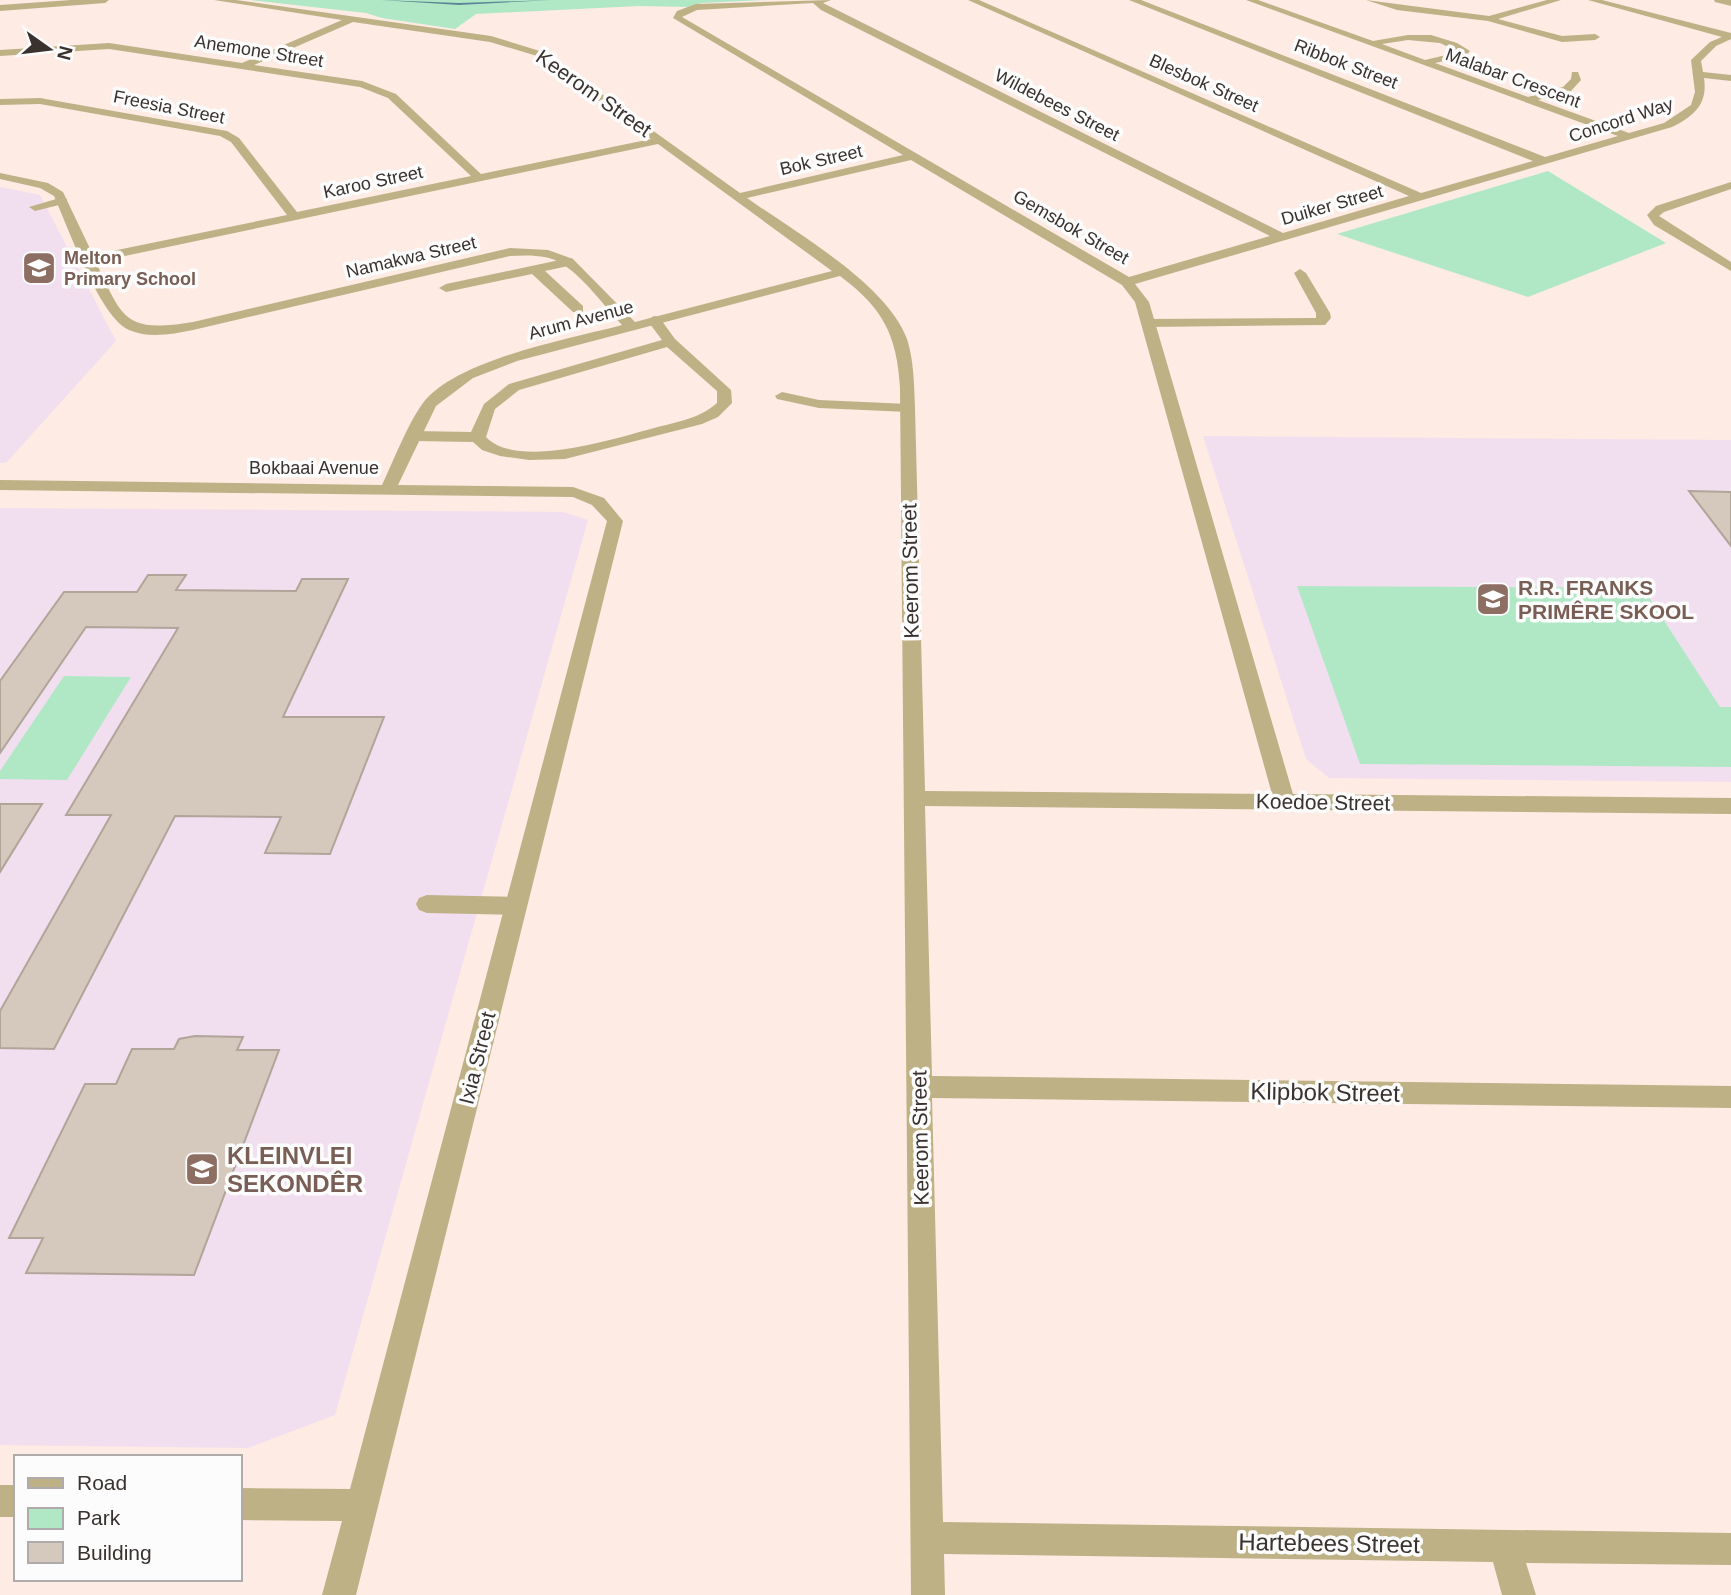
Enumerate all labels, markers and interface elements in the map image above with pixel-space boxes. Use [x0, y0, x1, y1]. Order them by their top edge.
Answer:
north arrow [14, 14, 84, 84]
street label: Anemone Street [193, 31, 325, 71]
street label: Ribbok Street [1292, 35, 1400, 93]
text: N [53, 44, 77, 62]
street label: Malabar Crescent [1443, 44, 1583, 112]
street label: Keerom Street [532, 45, 656, 141]
street label: Blesbok Street [1146, 50, 1262, 116]
street label: Wildebees Street [991, 65, 1123, 145]
street label: Freesia Street [112, 86, 226, 128]
street label: Concord Way [1566, 94, 1676, 146]
street label: Bok Street [778, 141, 864, 179]
street label: Karoo Street [321, 162, 425, 202]
street label: Duiker Street [1279, 181, 1385, 229]
street label: Gemsbok Street [1010, 186, 1132, 268]
street label: Namakwa Street [344, 232, 478, 282]
place label: Melton Primary School [64, 248, 196, 289]
school or university icon: Melton Primary School [20, 249, 58, 287]
street label: Arum Avenue [526, 296, 636, 344]
street label: Bokbaai Avenue [249, 458, 379, 478]
street label: Keerom Street [897, 503, 923, 639]
place label: R.R. FRANKS PRIMÊRE SKOOL [1518, 576, 1694, 623]
school or university icon: R.R. FRANKS PRIMÊRE SKOOL [1474, 580, 1512, 618]
street label: Koedoe Street [1256, 789, 1390, 815]
street label: Ixia Street [454, 1009, 500, 1107]
street label: Keerom Street [907, 1070, 933, 1206]
street label: Klipbok Street [1250, 1077, 1400, 1107]
place label: KLEINVLEI SEKONDÊR [227, 1142, 363, 1197]
school or university icon: KLEINVLEI SEKONDÊR [183, 1150, 221, 1188]
legend [14, 1455, 242, 1581]
text: Road [77, 1471, 127, 1494]
text: Park [77, 1506, 121, 1529]
street label: Hartebees Street [1238, 1528, 1420, 1558]
text: Building [77, 1541, 152, 1564]

